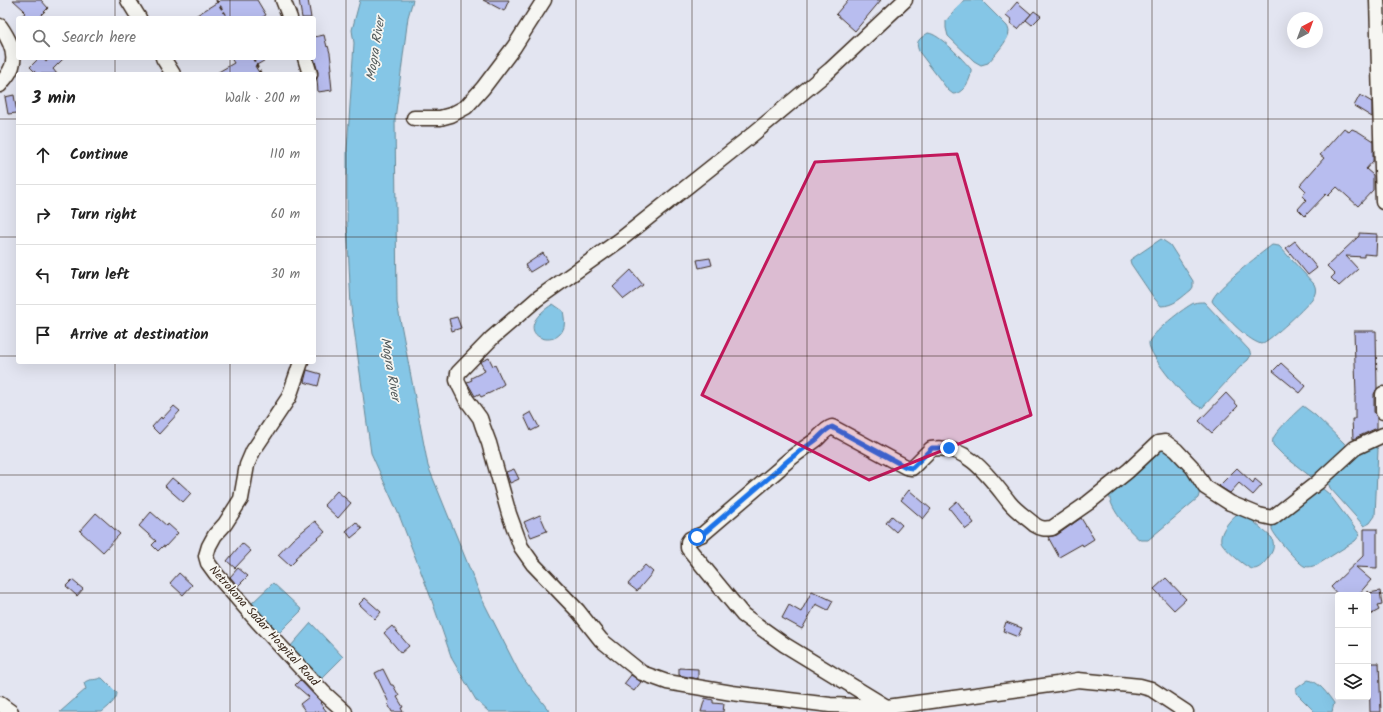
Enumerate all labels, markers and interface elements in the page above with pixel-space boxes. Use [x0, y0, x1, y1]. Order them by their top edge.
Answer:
north arrow [1287, 12, 1323, 48]
water label: Mogra River [361, 13, 392, 82]
search box [16, 16, 316, 60]
text: Search here [62, 26, 136, 50]
icon: search [30, 27, 52, 49]
text: 3 min [32, 85, 76, 112]
text: Walk · 200 m [225, 88, 300, 109]
text: Continue [70, 143, 128, 167]
icon: ahead [32, 144, 54, 166]
text: 110 m [270, 144, 300, 165]
text: Turn right [70, 203, 137, 227]
icon: right [32, 204, 54, 226]
text: 60 m [271, 204, 300, 225]
text: Turn left [70, 263, 130, 287]
icon: left [32, 264, 54, 286]
text: 30 m [271, 264, 300, 285]
text: Arrive at destination [70, 323, 209, 347]
icon: arrive [32, 324, 54, 346]
water label: Mogra River [374, 336, 406, 405]
route end [940, 439, 958, 457]
route start [688, 528, 706, 546]
street label: Netrokona Sadar Hospital Road [204, 561, 324, 691]
map controls [1335, 592, 1371, 700]
button: + [1335, 592, 1371, 628]
button: − [1335, 628, 1371, 664]
button: layers [1335, 664, 1371, 700]

